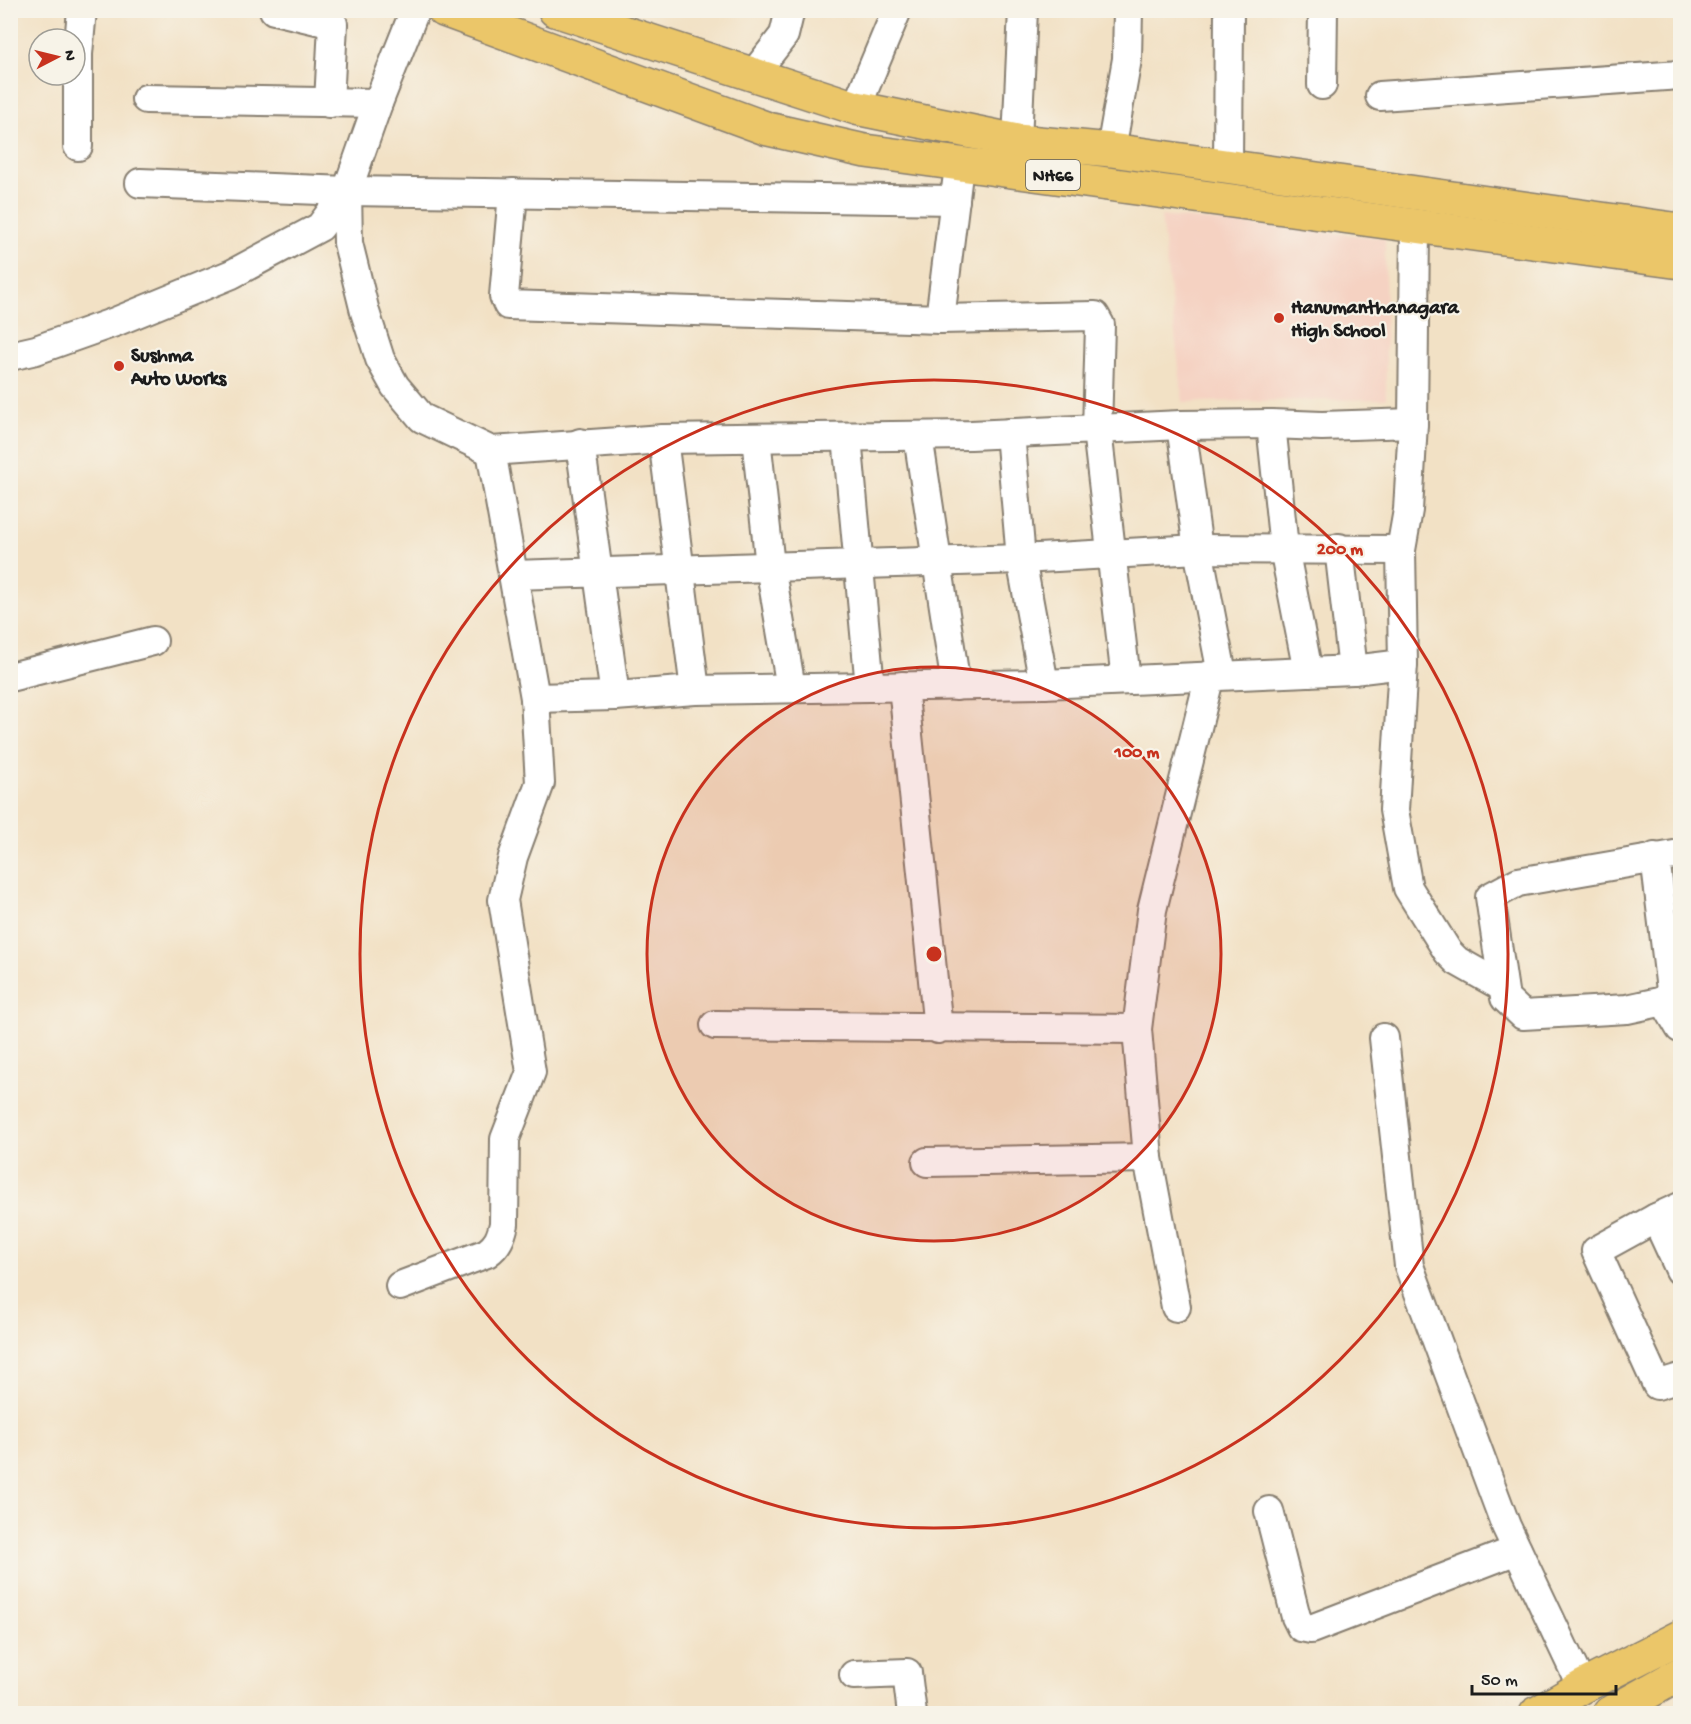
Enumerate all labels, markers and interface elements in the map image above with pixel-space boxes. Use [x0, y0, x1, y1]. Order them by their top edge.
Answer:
north arrow [27, 27, 87, 87]
text: N [58, 49, 79, 62]
road number: NH66 [1026, 160, 1080, 190]
place label: Hanumanthanagara High School [1291, 298, 1459, 344]
marker: Hanumanthanagara High School [1272, 311, 1286, 325]
place label: Sushma Auto Works [130, 346, 228, 392]
marker: Sushma Auto Works [112, 359, 126, 373]
text: 200 m [1317, 540, 1363, 561]
text: 100 m [1114, 743, 1160, 764]
centre of rings [924, 944, 944, 964]
scale bar [1472, 1658, 1616, 1696]
text: 50 m [1481, 1671, 1518, 1692]

